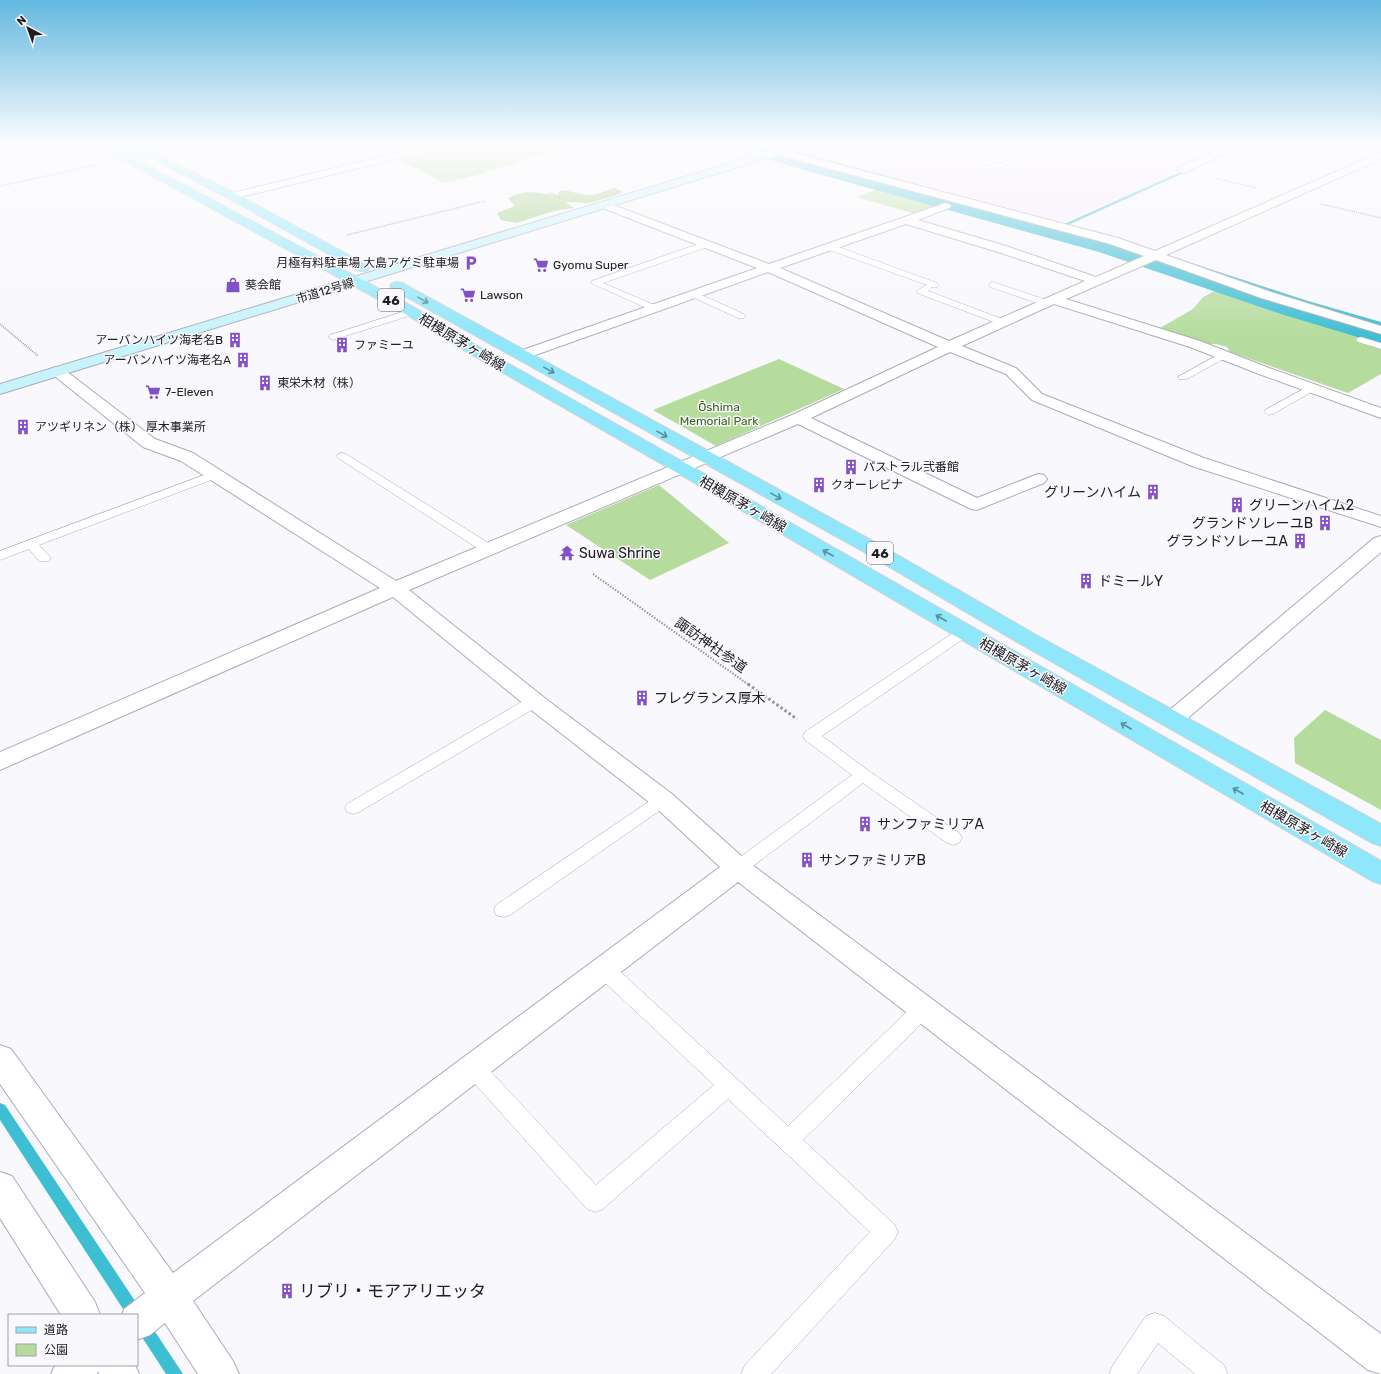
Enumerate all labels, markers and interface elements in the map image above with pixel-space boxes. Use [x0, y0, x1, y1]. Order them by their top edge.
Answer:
north arrow [8, 8, 48, 48]
text: N [15, 13, 29, 28]
parking icon: 月極有料駐車場 大島アゲミ駐車場 [462, 254, 480, 272]
place label: 月極有料駐車場 大島アゲミ駐車場 [276, 256, 459, 270]
supermarket icon: Gyomu Super [532, 256, 550, 274]
place label: Gyomu Super [553, 258, 629, 272]
shop icon: 葵会館 [224, 276, 242, 294]
street label: 市道12号線 [294, 276, 356, 306]
place label: 葵会館 [245, 278, 281, 292]
supermarket icon: Lawson [459, 286, 477, 304]
place label: Lawson [480, 288, 523, 302]
road number: 46 [378, 289, 404, 311]
one-way arrow [417, 297, 429, 305]
street label: 相模原茅ヶ崎線 [415, 310, 508, 375]
building icon: アーバンハイツ海老名B [226, 331, 244, 349]
place label: アーバンハイツ海老名B [95, 333, 223, 347]
building icon: ファミーユ [333, 336, 351, 354]
place label: ファミーユ [354, 338, 414, 352]
building icon: アーバンハイツ海老名A [234, 351, 252, 369]
place label: アーバンハイツ海老名A [103, 353, 231, 367]
one-way arrow [543, 367, 555, 375]
building icon: 東栄木材（株） [256, 374, 274, 392]
place label: 東栄木材（株） [277, 376, 361, 390]
supermarket icon: 7-Eleven [144, 383, 162, 401]
place label: 7-Eleven [165, 385, 214, 399]
park label: Ōshima Memorial Park [680, 400, 759, 428]
building icon: アツギリネン（株） 厚木事業所 [14, 418, 32, 436]
place label: アツギリネン（株） 厚木事業所 [35, 420, 206, 434]
one-way arrow [656, 430, 668, 438]
building icon: パストラル弐番館 [842, 458, 860, 476]
place label: パストラル弐番館 [863, 460, 959, 474]
street label: 相模原茅ヶ崎線 [696, 473, 789, 536]
building icon: クオーレビナ [810, 476, 828, 494]
place label: クオーレビナ [831, 478, 903, 492]
building icon: グリーンハイム [1144, 483, 1162, 501]
place label: グリーンハイム [1044, 484, 1141, 501]
one-way arrow [770, 493, 782, 501]
building icon: グリーンハイム2 [1228, 496, 1246, 514]
place label: グリーンハイム2 [1249, 497, 1354, 514]
building icon: グランドソレーユB [1316, 514, 1334, 532]
place label: グランドソレーユB [1192, 515, 1313, 532]
building icon: グランドソレーユA [1291, 532, 1309, 550]
place label: グランドソレーユA [1167, 533, 1289, 550]
road number: 46 [867, 542, 893, 564]
temple icon: Suwa Shrine [558, 544, 576, 562]
place label: Suwa Shrine [579, 545, 661, 562]
one-way arrow [822, 549, 834, 557]
building icon: ドミールY [1077, 572, 1095, 590]
place label: ドミールY [1098, 573, 1163, 590]
street label: 諏訪神社参道 [671, 614, 750, 676]
one-way arrow [935, 614, 947, 622]
street label: 相模原茅ヶ崎線 [976, 635, 1069, 698]
building icon: フレグランス厚木 [633, 689, 651, 707]
place label: フレグランス厚木 [654, 690, 766, 707]
one-way arrow [1120, 721, 1132, 729]
one-way arrow [1232, 787, 1244, 795]
street label: 相模原茅ヶ崎線 [1257, 798, 1350, 861]
building icon: サンファミリアA [856, 815, 874, 833]
place label: サンファミリアA [877, 816, 985, 833]
building icon: サンファミリアB [798, 851, 816, 869]
place label: サンファミリアB [819, 852, 926, 869]
place label: リブリ・モアアリエッタ [299, 1281, 486, 1301]
building icon: リブリ・モアアリエッタ [278, 1282, 296, 1300]
legend [8, 1314, 138, 1366]
text: 道路 [44, 1323, 68, 1337]
text: 公園 [44, 1343, 68, 1357]

